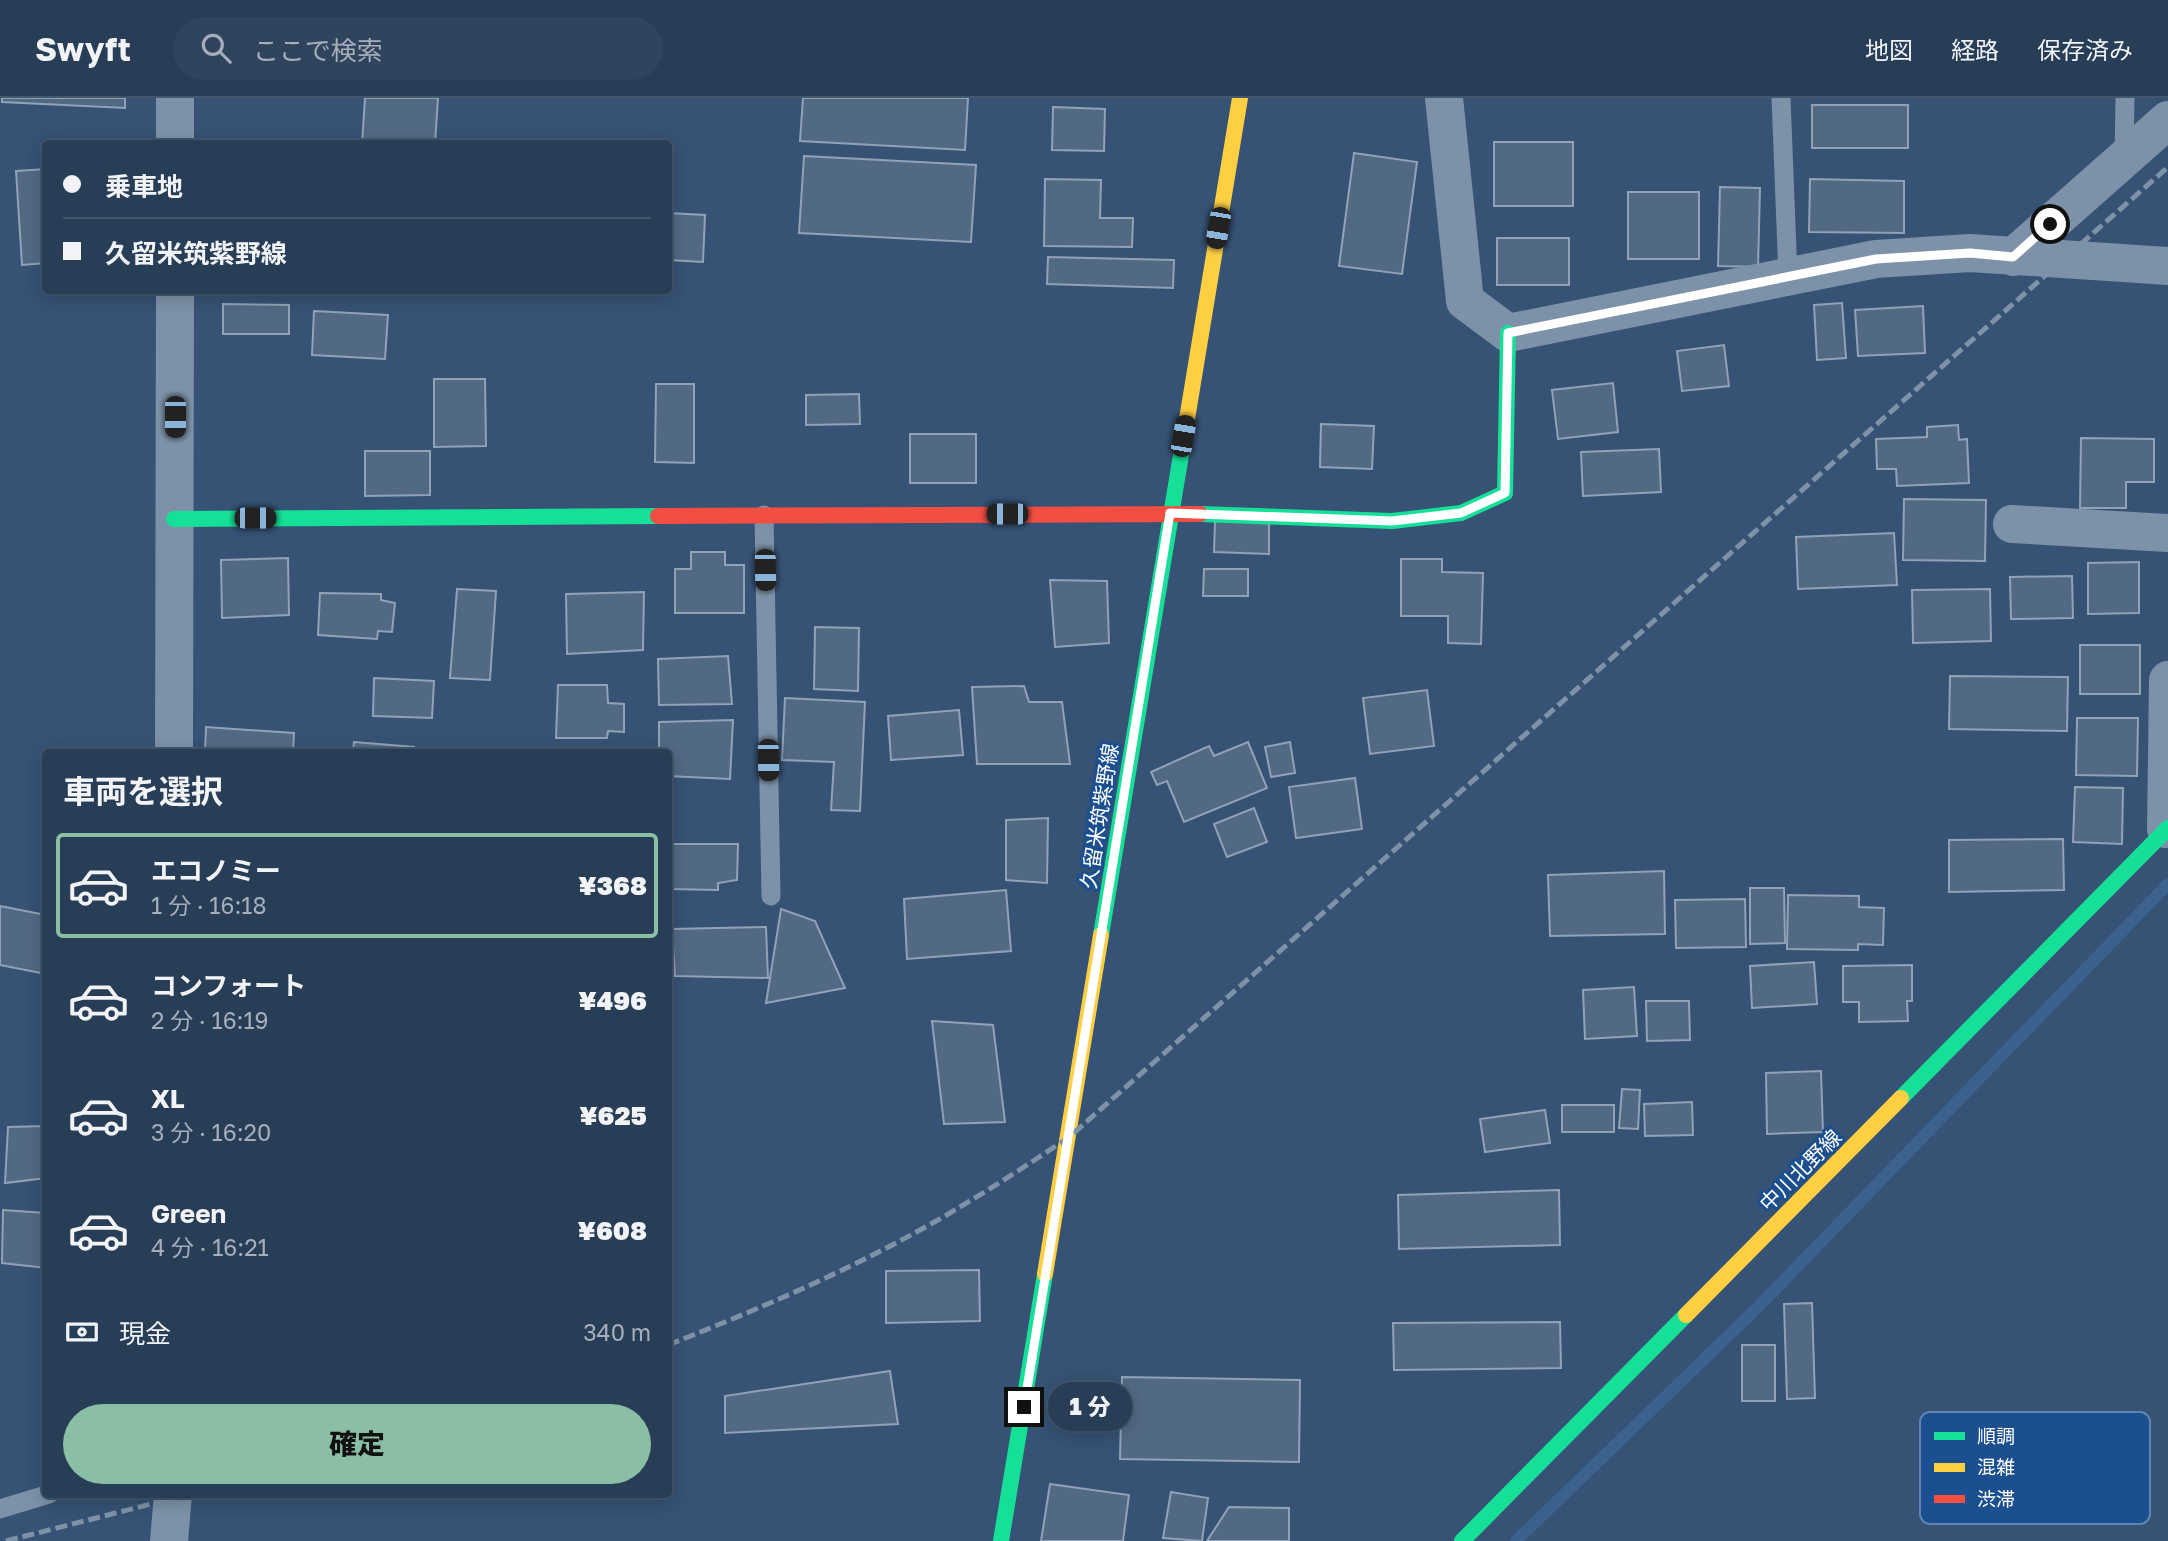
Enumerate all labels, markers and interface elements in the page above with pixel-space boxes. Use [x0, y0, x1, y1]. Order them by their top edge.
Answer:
search box [173, 17, 663, 80]
text: Swyft [35, 29, 131, 68]
icon: search [197, 29, 235, 67]
text: ここで検索 [253, 35, 383, 66]
text: 地図 [1865, 35, 1913, 64]
text: 経路 [1951, 35, 1999, 64]
text: 保存済み [2037, 35, 2133, 64]
text: 乗車地 [105, 171, 183, 202]
car [1205, 205, 1232, 251]
route start [2034, 208, 2066, 240]
text: 久留米筑紫野線 [105, 238, 287, 269]
car [165, 396, 186, 438]
car [1170, 413, 1197, 459]
car [987, 504, 1029, 525]
car [235, 508, 277, 529]
car [755, 549, 776, 591]
car [758, 739, 779, 781]
street label: 久留米筑紫野線 [1075, 741, 1123, 891]
text: 車両を選択 [63, 772, 223, 810]
icon: car [67, 854, 130, 917]
text: エコノミー [151, 855, 281, 886]
text: ¥368 [578, 870, 647, 901]
text: 1 分 · 16:18 [151, 891, 266, 919]
icon: car [67, 969, 130, 1032]
text: コンフォート [151, 970, 306, 1001]
text: ¥496 [578, 985, 647, 1016]
text: 2 分 · 16:19 [151, 1006, 269, 1034]
text: XL [151, 1083, 185, 1114]
icon: car [67, 1084, 130, 1147]
text: ¥625 [579, 1100, 647, 1131]
text: 3 分 · 16:20 [151, 1118, 271, 1146]
street label: 中川北野線 [1754, 1124, 1846, 1216]
text: Green [151, 1198, 226, 1229]
icon: car [67, 1199, 130, 1262]
text: ¥608 [578, 1215, 647, 1246]
text: 4 分 · 16:21 [151, 1233, 269, 1261]
icon: cash [63, 1313, 101, 1351]
text: 現金 [119, 1318, 171, 1349]
text: 340 m [583, 1318, 651, 1346]
callout: 1 分 [1048, 1382, 1132, 1432]
route end [1008, 1391, 1040, 1423]
text: 1 分 [1070, 1392, 1110, 1420]
button: 確定 [63, 1404, 651, 1484]
legend [1920, 1412, 2150, 1524]
text: 順調 [1977, 1424, 2015, 1447]
text: 混雑 [1977, 1455, 2015, 1478]
text: 渋滞 [1977, 1487, 2015, 1510]

